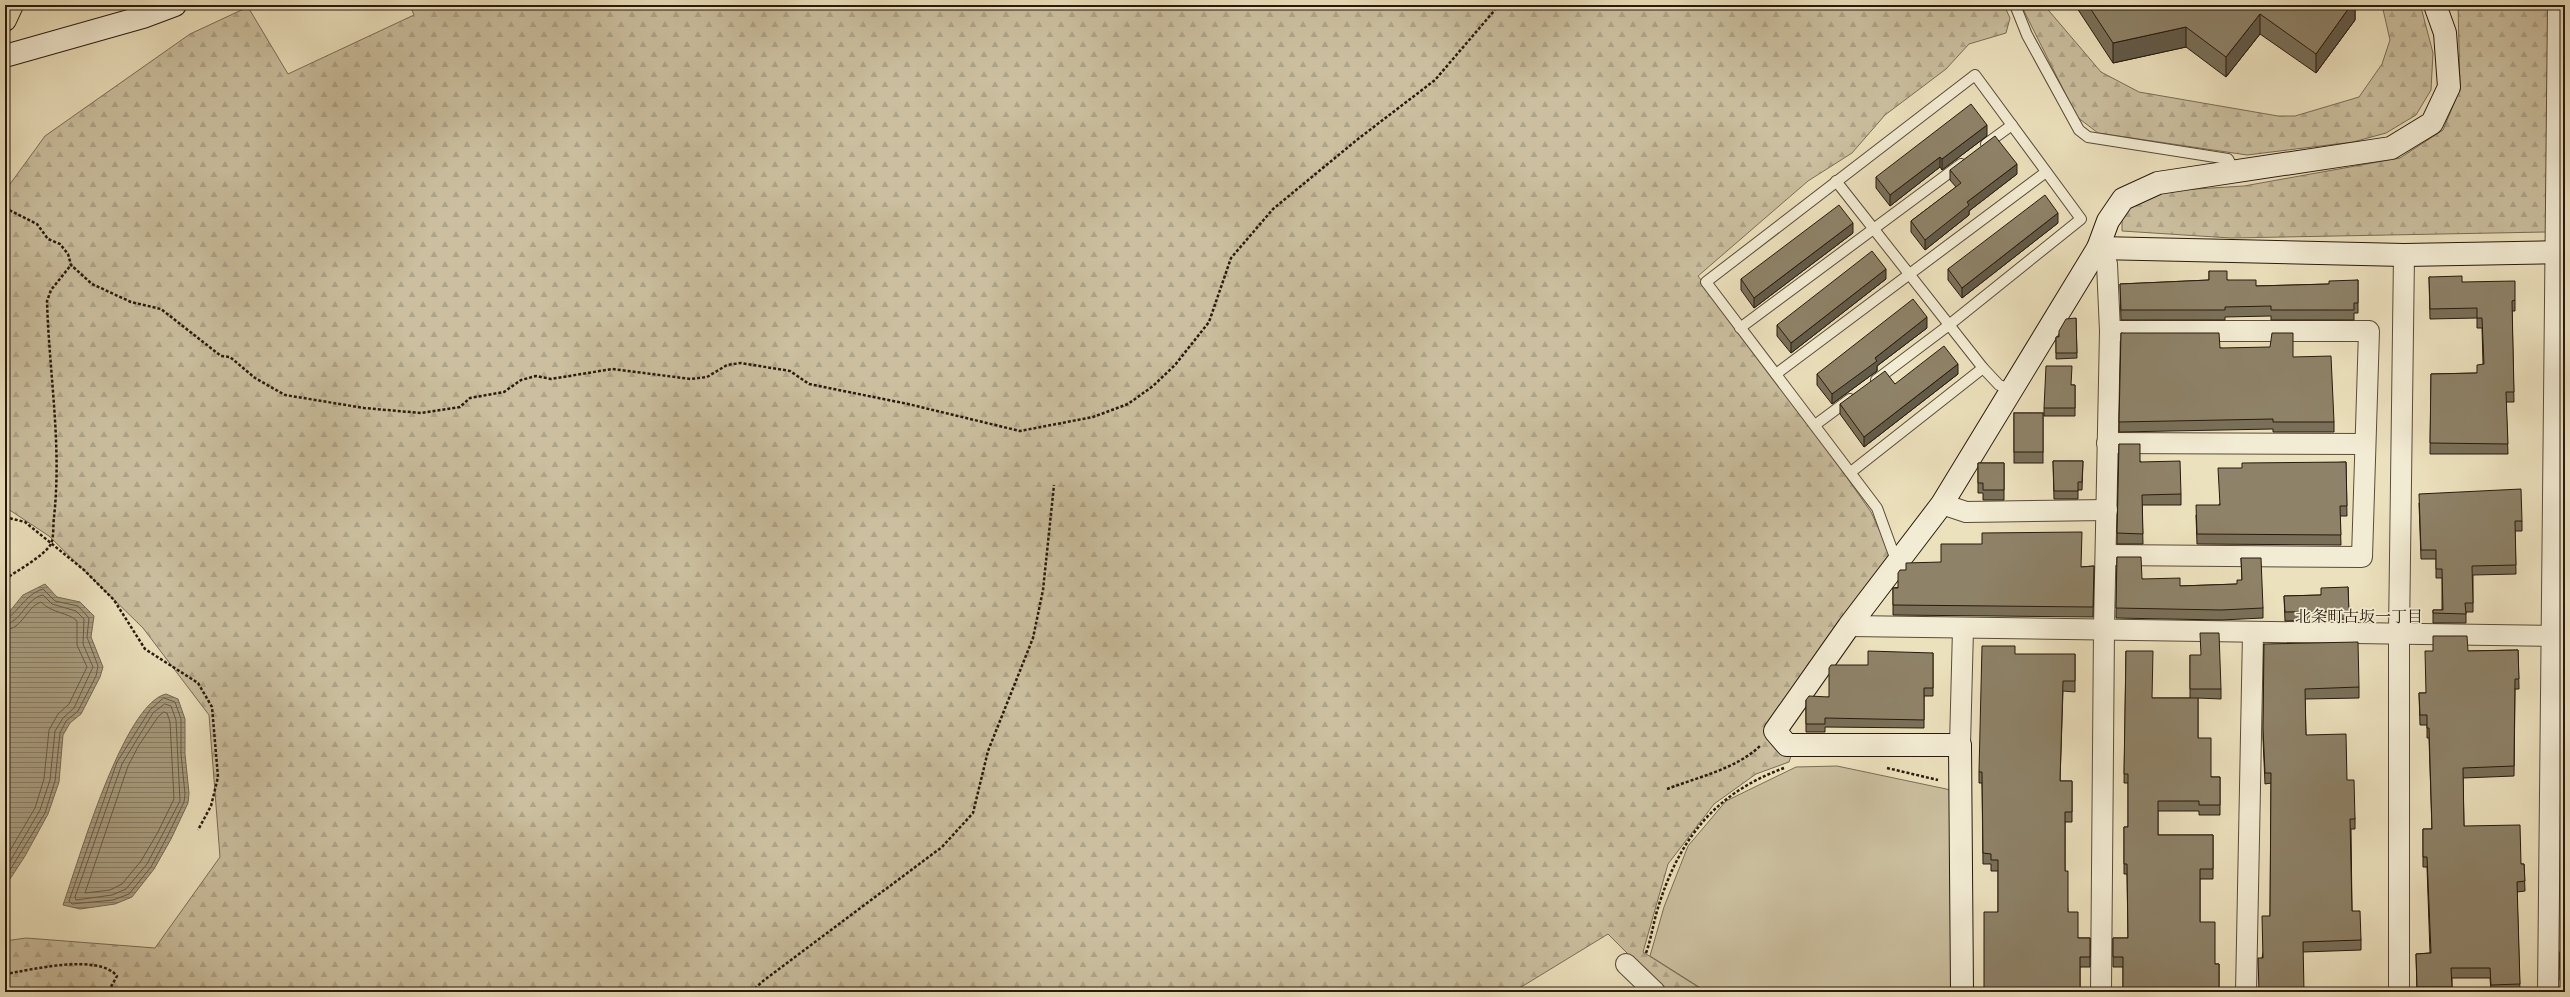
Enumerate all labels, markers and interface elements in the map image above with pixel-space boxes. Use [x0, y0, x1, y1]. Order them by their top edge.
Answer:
district label: 北条町古坂一丁目 [2295, 608, 2423, 628]

